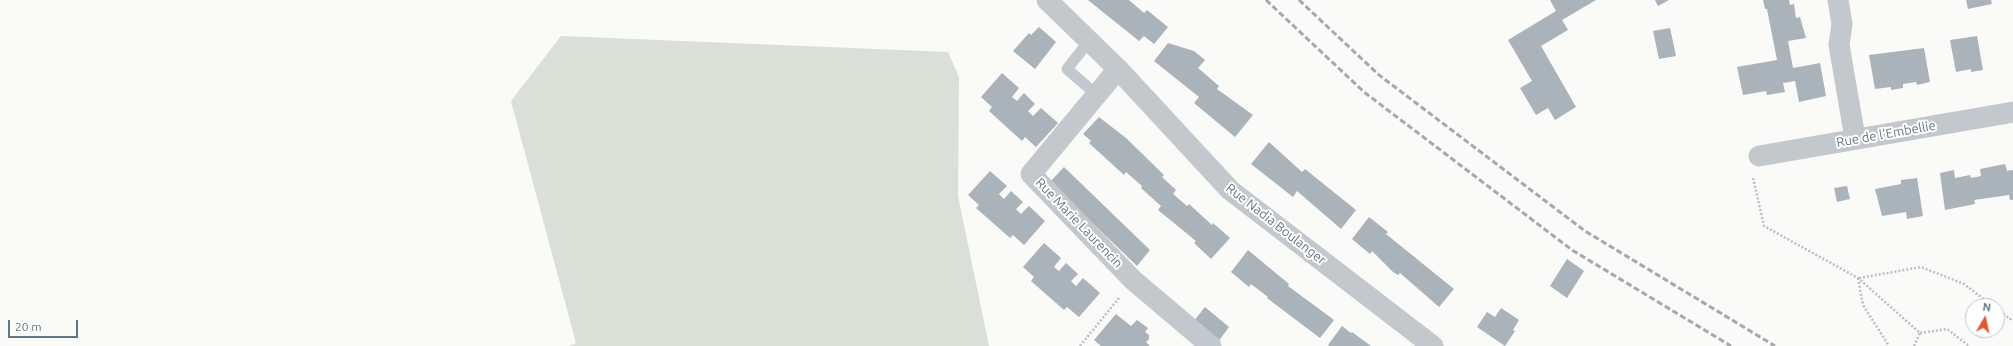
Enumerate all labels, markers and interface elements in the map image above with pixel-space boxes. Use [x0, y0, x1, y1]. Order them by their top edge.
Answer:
street label: Rue de l'Embellie [1835, 118, 1937, 150]
street label: Rue Marie Laurencin [1032, 175, 1126, 271]
street label: Rue Nadia Boulanger [1223, 180, 1329, 268]
north arrow [1965, 298, 2005, 338]
text: N [1982, 301, 1992, 314]
scale bar [10, 312, 80, 338]
text: 20 m [15, 320, 42, 333]

